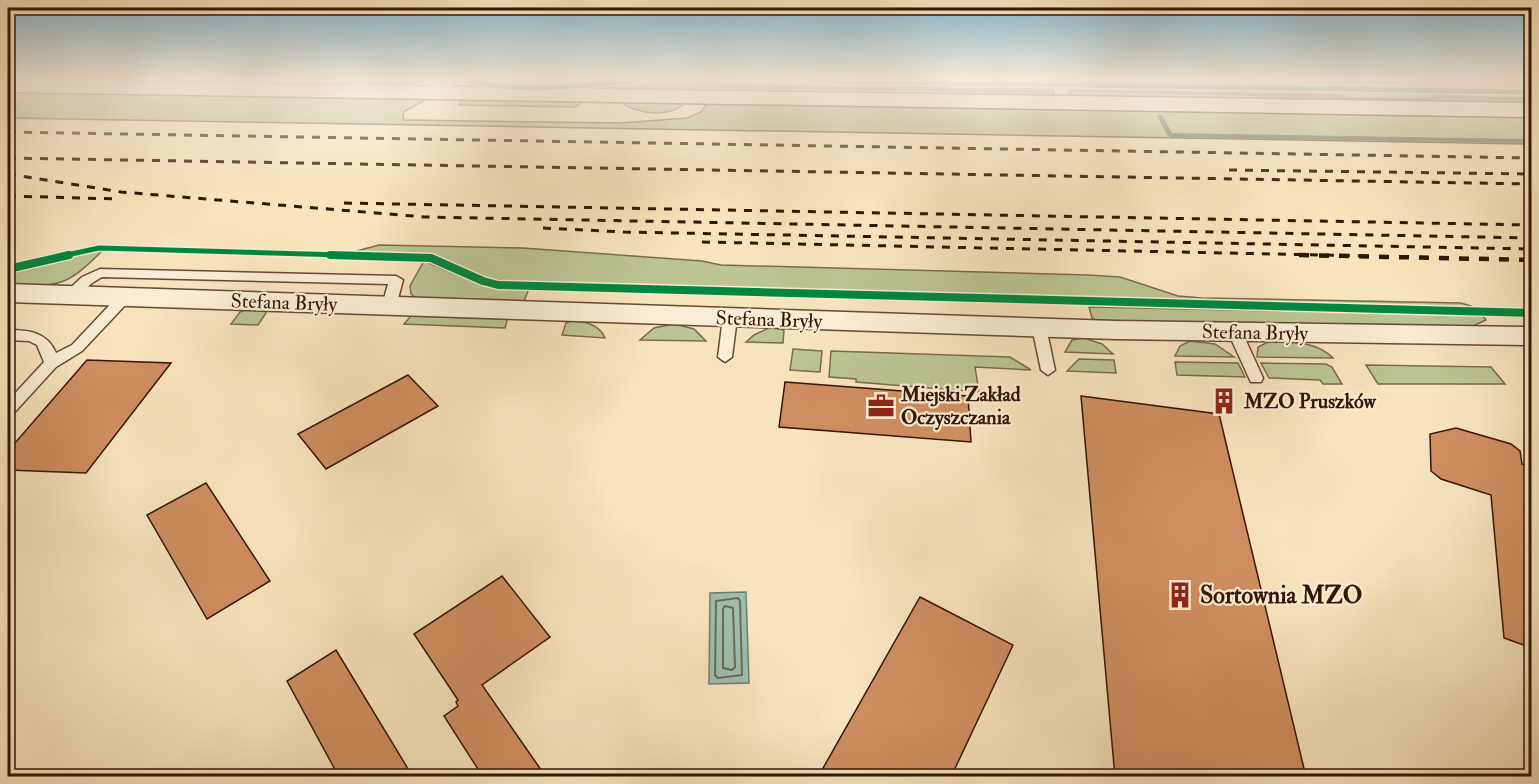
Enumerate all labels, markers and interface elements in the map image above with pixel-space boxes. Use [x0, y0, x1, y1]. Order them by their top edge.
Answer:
street label: Stefana Bryły [230, 288, 339, 317]
street label: Stefana Bryły [715, 305, 824, 334]
street label: Stefana Bryły [1202, 319, 1310, 346]
place label: Miejski Zakład Oczyszczania [900, 382, 1021, 431]
building icon: MZO Pruszków [1209, 386, 1239, 416]
place label: MZO Pruszków [1243, 389, 1376, 414]
office icon: Miejski Zakład Oczyszczania [866, 391, 896, 421]
building icon: Sortownia MZO [1165, 580, 1195, 610]
place label: Sortownia MZO [1200, 580, 1362, 611]

